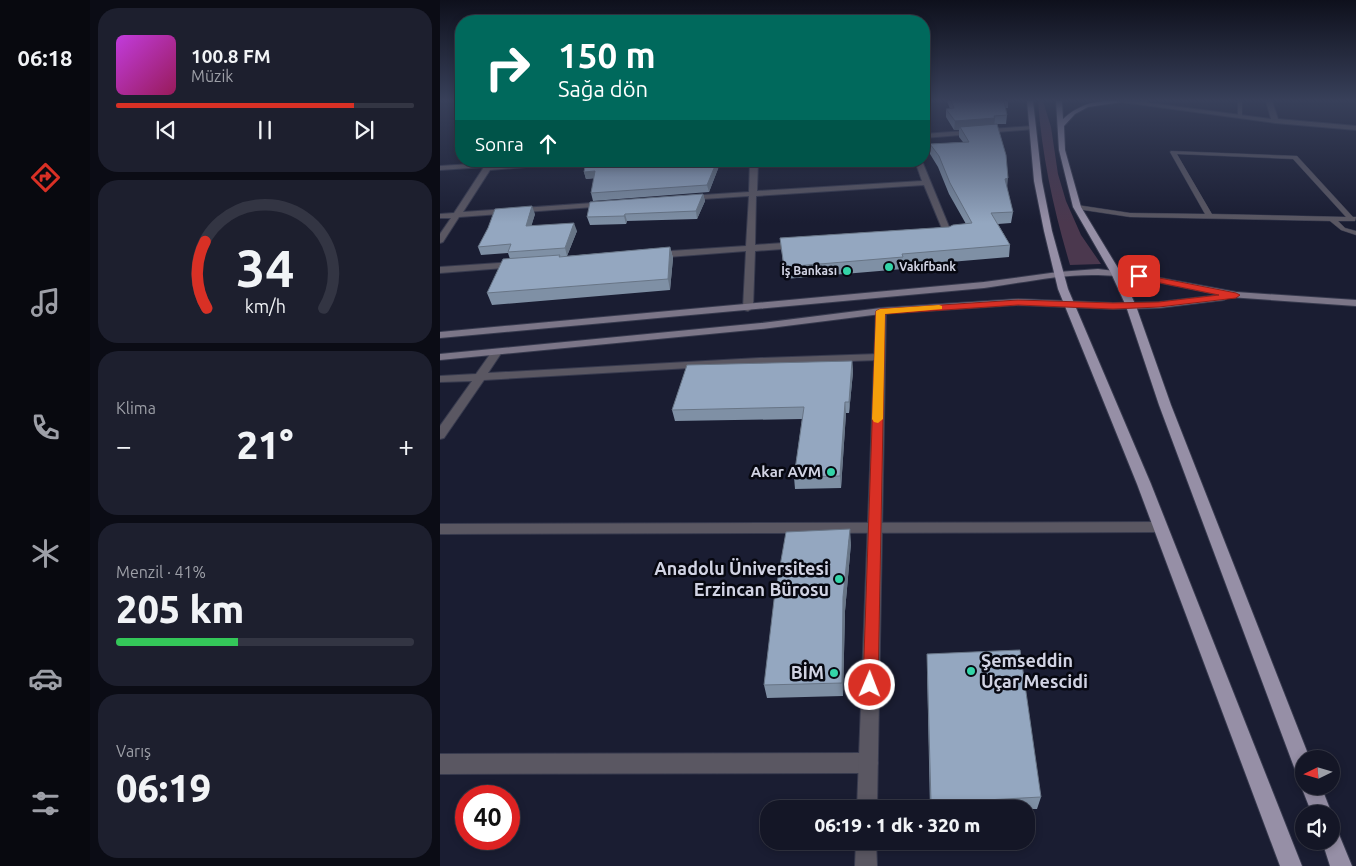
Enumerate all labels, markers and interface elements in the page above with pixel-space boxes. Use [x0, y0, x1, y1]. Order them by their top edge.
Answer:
icon: right [475, 35, 540, 100]
text: 150 m [558, 35, 656, 75]
text: 06:18 [17, 45, 73, 70]
text: 100.8 FM [191, 45, 271, 67]
text: Müzik [191, 67, 233, 85]
text: Sağa dön [558, 76, 648, 101]
icon: previous [152, 116, 180, 144]
icon: pause [251, 116, 279, 144]
icon: next [350, 116, 378, 144]
icon: ahead [534, 130, 562, 158]
text: Sonra [475, 133, 524, 155]
icon: directions [28, 160, 63, 195]
text: 34 [236, 239, 294, 297]
pin [1118, 255, 1160, 297]
place label: Vakıfbank [899, 260, 956, 273]
marker: Vakıfbank [883, 261, 895, 273]
icon: arrive [1125, 262, 1153, 290]
place label: İş Bankası [781, 263, 837, 279]
marker: İş Bankası [841, 265, 853, 277]
icon: music [28, 285, 63, 320]
text: km/h [244, 296, 286, 316]
text: Klima [116, 399, 156, 417]
icon: phone [28, 410, 63, 445]
text: 21° [237, 424, 293, 466]
text: − [116, 430, 132, 461]
text: + [398, 430, 414, 461]
place label: Akar AVM [751, 463, 821, 480]
marker: Akar AVM [825, 466, 837, 478]
icon: climate [28, 536, 63, 571]
place label: Anadolu Üniversitesi Erzincan Bürosu [654, 558, 829, 599]
text: Menzil · 41% [116, 563, 206, 581]
marker: Anadolu Üniversitesi Erzincan Bürosu [833, 573, 845, 585]
text: 205 km [116, 588, 244, 630]
place label: Şemseddin Uçar Mescidi [981, 650, 1088, 692]
position arrow [843, 658, 895, 710]
icon: car [28, 661, 63, 696]
place label: BİM [791, 662, 824, 682]
marker: Şemseddin Uçar Mescidi [965, 665, 977, 677]
marker: BİM [828, 667, 840, 679]
text: Varış [116, 742, 151, 760]
north arrow [1295, 750, 1340, 795]
map controls [1295, 750, 1340, 850]
text: 06:19 [116, 767, 211, 809]
speed limit sign: 40 [455, 785, 520, 850]
icon: filters [28, 786, 63, 821]
button: sound [1295, 805, 1340, 850]
text: 06:19 · 1 dk · 320 m [815, 814, 980, 836]

